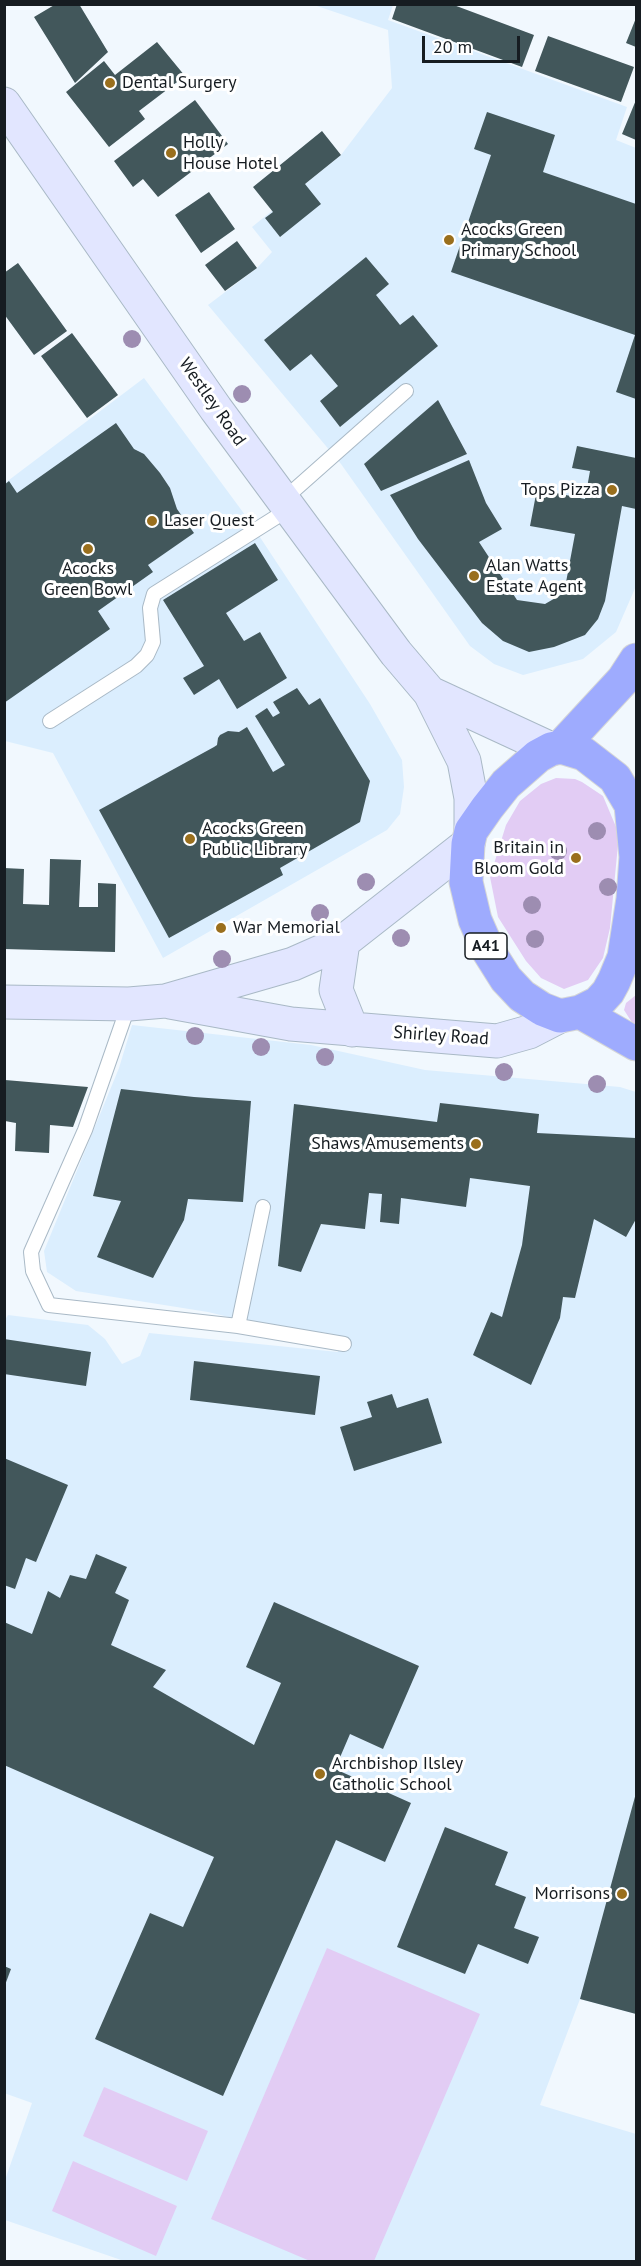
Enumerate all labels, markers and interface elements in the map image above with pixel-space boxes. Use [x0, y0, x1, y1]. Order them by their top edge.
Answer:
scale bar [425, 24, 522, 62]
text: 20 m [433, 35, 472, 58]
place label: Dental Surgery [122, 72, 237, 94]
marker: Dental Surgery [103, 76, 117, 90]
place label: Holly House Hotel [183, 132, 278, 174]
marker: Holly House Hotel [164, 146, 178, 160]
place label: Acocks Green Primary School [461, 219, 576, 262]
marker: Acocks Green Primary School [442, 233, 456, 247]
street label: Westley Road [174, 354, 250, 450]
place label: Tops Pizza [521, 479, 600, 501]
marker: Tops Pizza [605, 483, 619, 497]
place label: Laser Quest [164, 510, 254, 532]
marker: Laser Quest [145, 514, 159, 528]
marker: Acocks Green Bowl [81, 542, 95, 556]
place label: Alan Watts Estate Agent [486, 555, 583, 598]
place label: Acocks Green Bowl [44, 558, 132, 600]
marker: Alan Watts Estate Agent [467, 569, 481, 583]
place label: Acocks Green Public Library [202, 818, 307, 860]
marker: Acocks Green Public Library [183, 832, 197, 846]
place label: Britain in Bloom Gold [474, 837, 564, 880]
marker: Britain in Bloom Gold [569, 851, 583, 865]
place label: War Memorial [233, 917, 340, 939]
marker: War Memorial [214, 921, 228, 935]
road number: A41 [465, 933, 507, 959]
street label: Shirley Road [393, 1022, 489, 1050]
place label: Shaws Amusements [311, 1133, 464, 1155]
marker: Shaws Amusements [469, 1137, 483, 1151]
place label: Archbishop Ilsley Catholic School [332, 1753, 463, 1796]
marker: Archbishop Ilsley Catholic School [313, 1767, 327, 1781]
place label: Morrisons [534, 1883, 610, 1905]
marker: Morrisons [615, 1887, 629, 1901]

